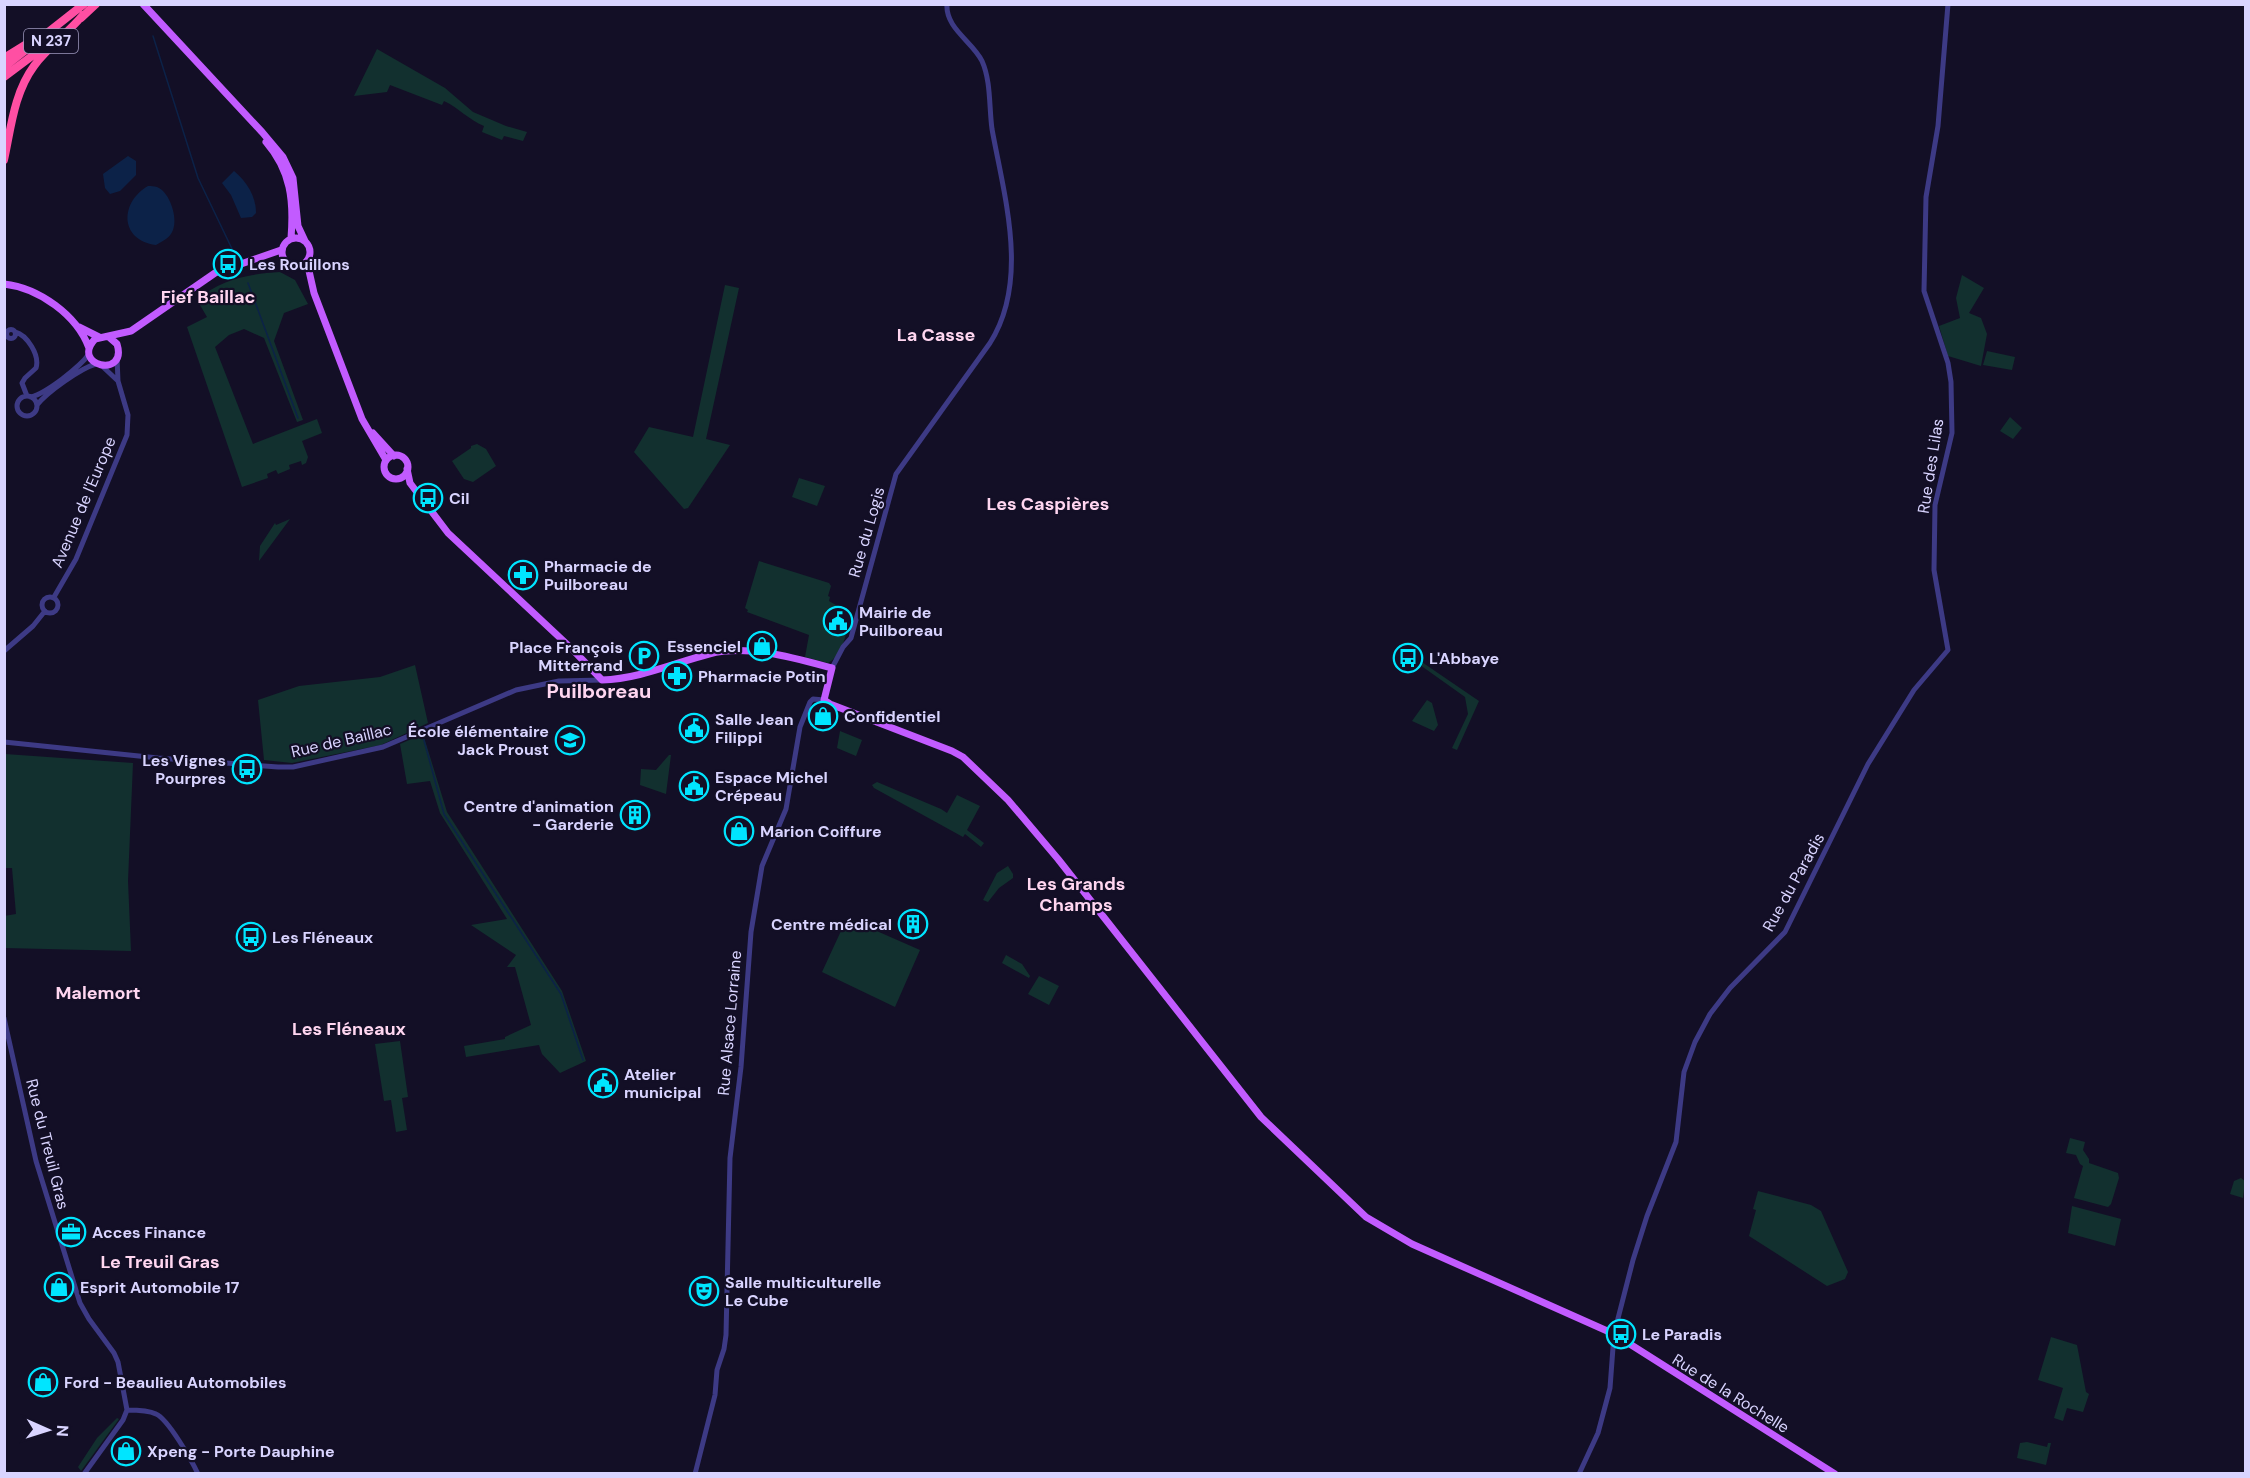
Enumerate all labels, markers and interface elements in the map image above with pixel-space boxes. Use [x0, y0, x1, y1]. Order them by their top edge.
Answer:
road number: N 237 [24, 29, 78, 53]
bus stop icon: Les Rouillons [212, 248, 244, 280]
place label: Les Rouillons [249, 254, 350, 275]
district label: Fief Baillac [161, 285, 255, 309]
district label: La Casse [897, 323, 975, 347]
street label: Rue des Lilas [1913, 417, 1948, 515]
street label: Avenue de l'Europe [46, 433, 121, 571]
bus stop icon: Cil [412, 482, 444, 514]
street label: Rue du Logis [843, 484, 889, 580]
place label: Cil [449, 488, 469, 509]
district label: Les Caspières [987, 492, 1109, 516]
place label: Pharmacie de Puilboreau [544, 556, 652, 595]
pharmacy icon: Pharmacie de Puilboreau [507, 559, 539, 591]
place label: Mairie de Puilboreau [859, 602, 943, 641]
public building icon: Mairie de Puilboreau [822, 605, 854, 637]
shop icon: Essenciel [746, 630, 778, 662]
place label: Essenciel [667, 636, 741, 657]
place label: Place François Mitterrand [509, 637, 623, 676]
parking icon: Place François Mitterrand [628, 640, 660, 672]
bus stop icon: L'Abbaye [1392, 642, 1424, 674]
place label: L'Abbaye [1429, 648, 1499, 669]
pharmacy icon: Pharmacie Potin [661, 660, 693, 692]
place label: Pharmacie Potin [698, 666, 826, 687]
district label: Puilboreau [547, 678, 651, 704]
shop icon: Confidentiel [807, 700, 839, 732]
place label: Confidentiel [844, 706, 940, 727]
place label: Salle Jean Filippi [715, 709, 794, 748]
public building icon: Salle Jean Filippi [678, 712, 710, 744]
street label: Rue de Baillac [289, 719, 393, 762]
place label: École élémentaire Jack Proust [408, 721, 549, 760]
school or university icon: École élémentaire Jack Proust [554, 724, 586, 756]
place label: Les Vignes Pourpres [142, 750, 226, 789]
bus stop icon: Les Vignes Pourpres [231, 753, 263, 785]
place label: Espace Michel Crépeau [715, 767, 828, 806]
public building icon: Espace Michel Crépeau [678, 770, 710, 802]
place label: Centre d'animation - Garderie [463, 796, 614, 835]
building icon: Centre d'animation - Garderie [619, 799, 651, 831]
shop icon: Marion Coiffure [723, 815, 755, 847]
place label: Marion Coiffure [760, 821, 882, 842]
street label: Rue du Paradis [1758, 829, 1829, 935]
district label: Les Grands Champs [1027, 872, 1125, 917]
building icon: Centre médical [897, 908, 929, 940]
place label: Centre médical [771, 914, 892, 935]
bus stop icon: Les Fléneaux [235, 921, 267, 953]
place label: Les Fléneaux [272, 927, 373, 948]
street label: Rue Alsace Lorraine [713, 950, 746, 1097]
district label: Malemort [55, 981, 141, 1005]
district label: Les Fléneaux [292, 1017, 406, 1041]
place label: Atelier municipal [624, 1064, 701, 1103]
public building icon: Atelier municipal [587, 1067, 619, 1099]
street label: Rue du Treuil Gras [21, 1077, 74, 1212]
office icon: Acces Finance [55, 1216, 87, 1248]
place label: Acces Finance [92, 1222, 206, 1243]
district label: Le Treuil Gras [100, 1250, 220, 1274]
shop icon: Esprit Automobile 17 [43, 1271, 75, 1303]
place label: Salle multiculturelle Le Cube [725, 1272, 881, 1311]
theatre icon: Salle multiculturelle Le Cube [688, 1275, 720, 1307]
place label: Esprit Automobile 17 [80, 1277, 240, 1298]
bus stop icon: Le Paradis [1605, 1318, 1637, 1350]
place label: Le Paradis [1642, 1324, 1722, 1345]
street label: Rue de la Rochelle [1668, 1349, 1793, 1438]
shop icon: Ford - Beaulieu Automobiles [27, 1366, 59, 1398]
place label: Ford - Beaulieu Automobiles [64, 1372, 286, 1393]
north arrow [18, 1400, 78, 1460]
text: N [52, 1424, 73, 1437]
shop icon: Xpeng - Porte Dauphine [110, 1435, 142, 1467]
place label: Xpeng - Porte Dauphine [147, 1441, 335, 1462]

